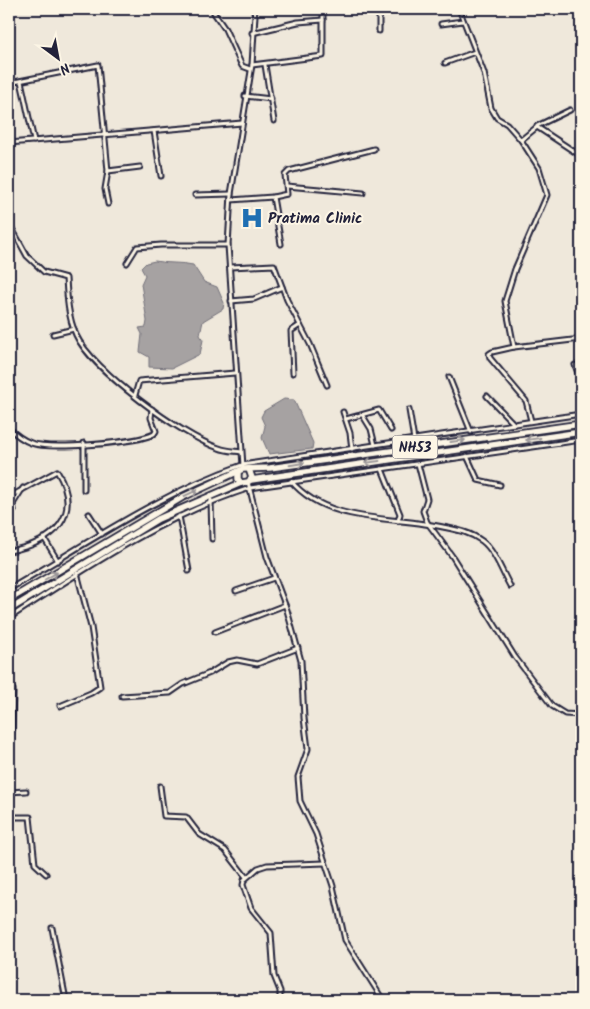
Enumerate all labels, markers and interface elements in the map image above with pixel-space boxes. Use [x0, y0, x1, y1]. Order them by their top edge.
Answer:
north arrow [32, 32, 82, 82]
text: N [55, 57, 74, 80]
hospital icon: Pratima Clinic [239, 205, 265, 231]
place label: Pratima Clinic [268, 207, 362, 231]
one-way arrow [525, 434, 541, 444]
road number: NH53 [392, 436, 438, 458]
one-way arrow [450, 436, 466, 446]
one-way arrow [364, 457, 380, 467]
one-way arrow [289, 458, 305, 468]
one-way arrow [183, 488, 198, 498]
one-way arrow [43, 570, 57, 580]

